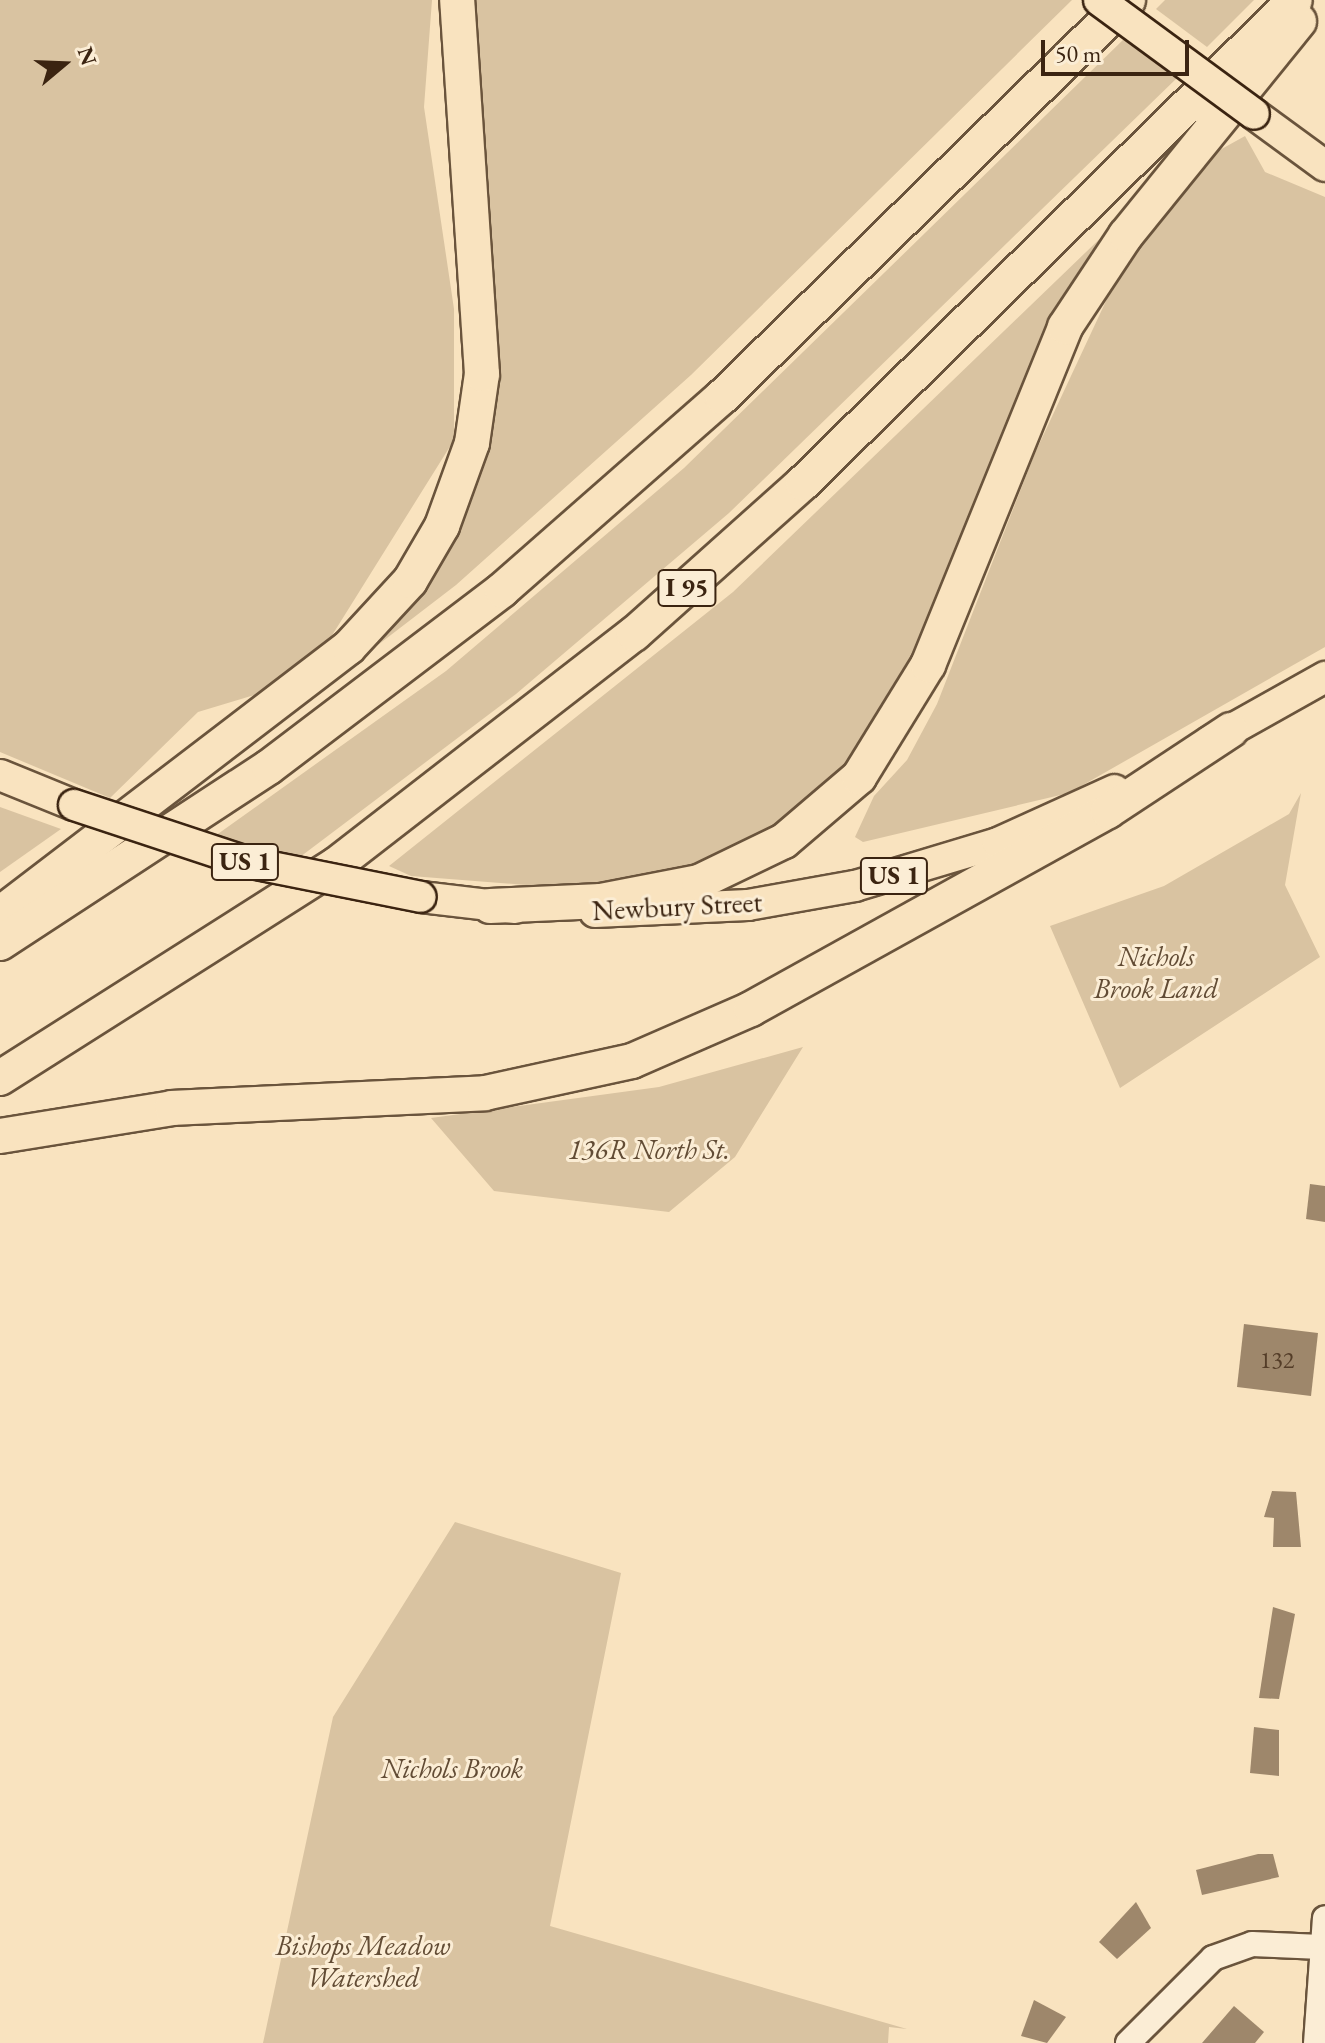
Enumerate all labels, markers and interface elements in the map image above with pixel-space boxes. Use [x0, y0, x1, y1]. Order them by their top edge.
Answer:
north arrow [24, 24, 104, 104]
scale bar [1045, 24, 1193, 74]
text: 50 m [1055, 38, 1102, 69]
text: N [71, 43, 104, 69]
road number: I 95 [657, 566, 717, 610]
road number: US 1 [209, 840, 281, 884]
road number: US 1 [858, 854, 930, 898]
street label: Newbury Street [591, 885, 763, 927]
park label: Nichols Brook Land [1094, 939, 1218, 1005]
park label: 136R North St. [568, 1132, 730, 1166]
house number: 132 [1260, 1346, 1294, 1374]
park label: Nichols Brook [381, 1751, 523, 1785]
park label: Bishops Meadow Watershed [275, 1928, 451, 1994]

